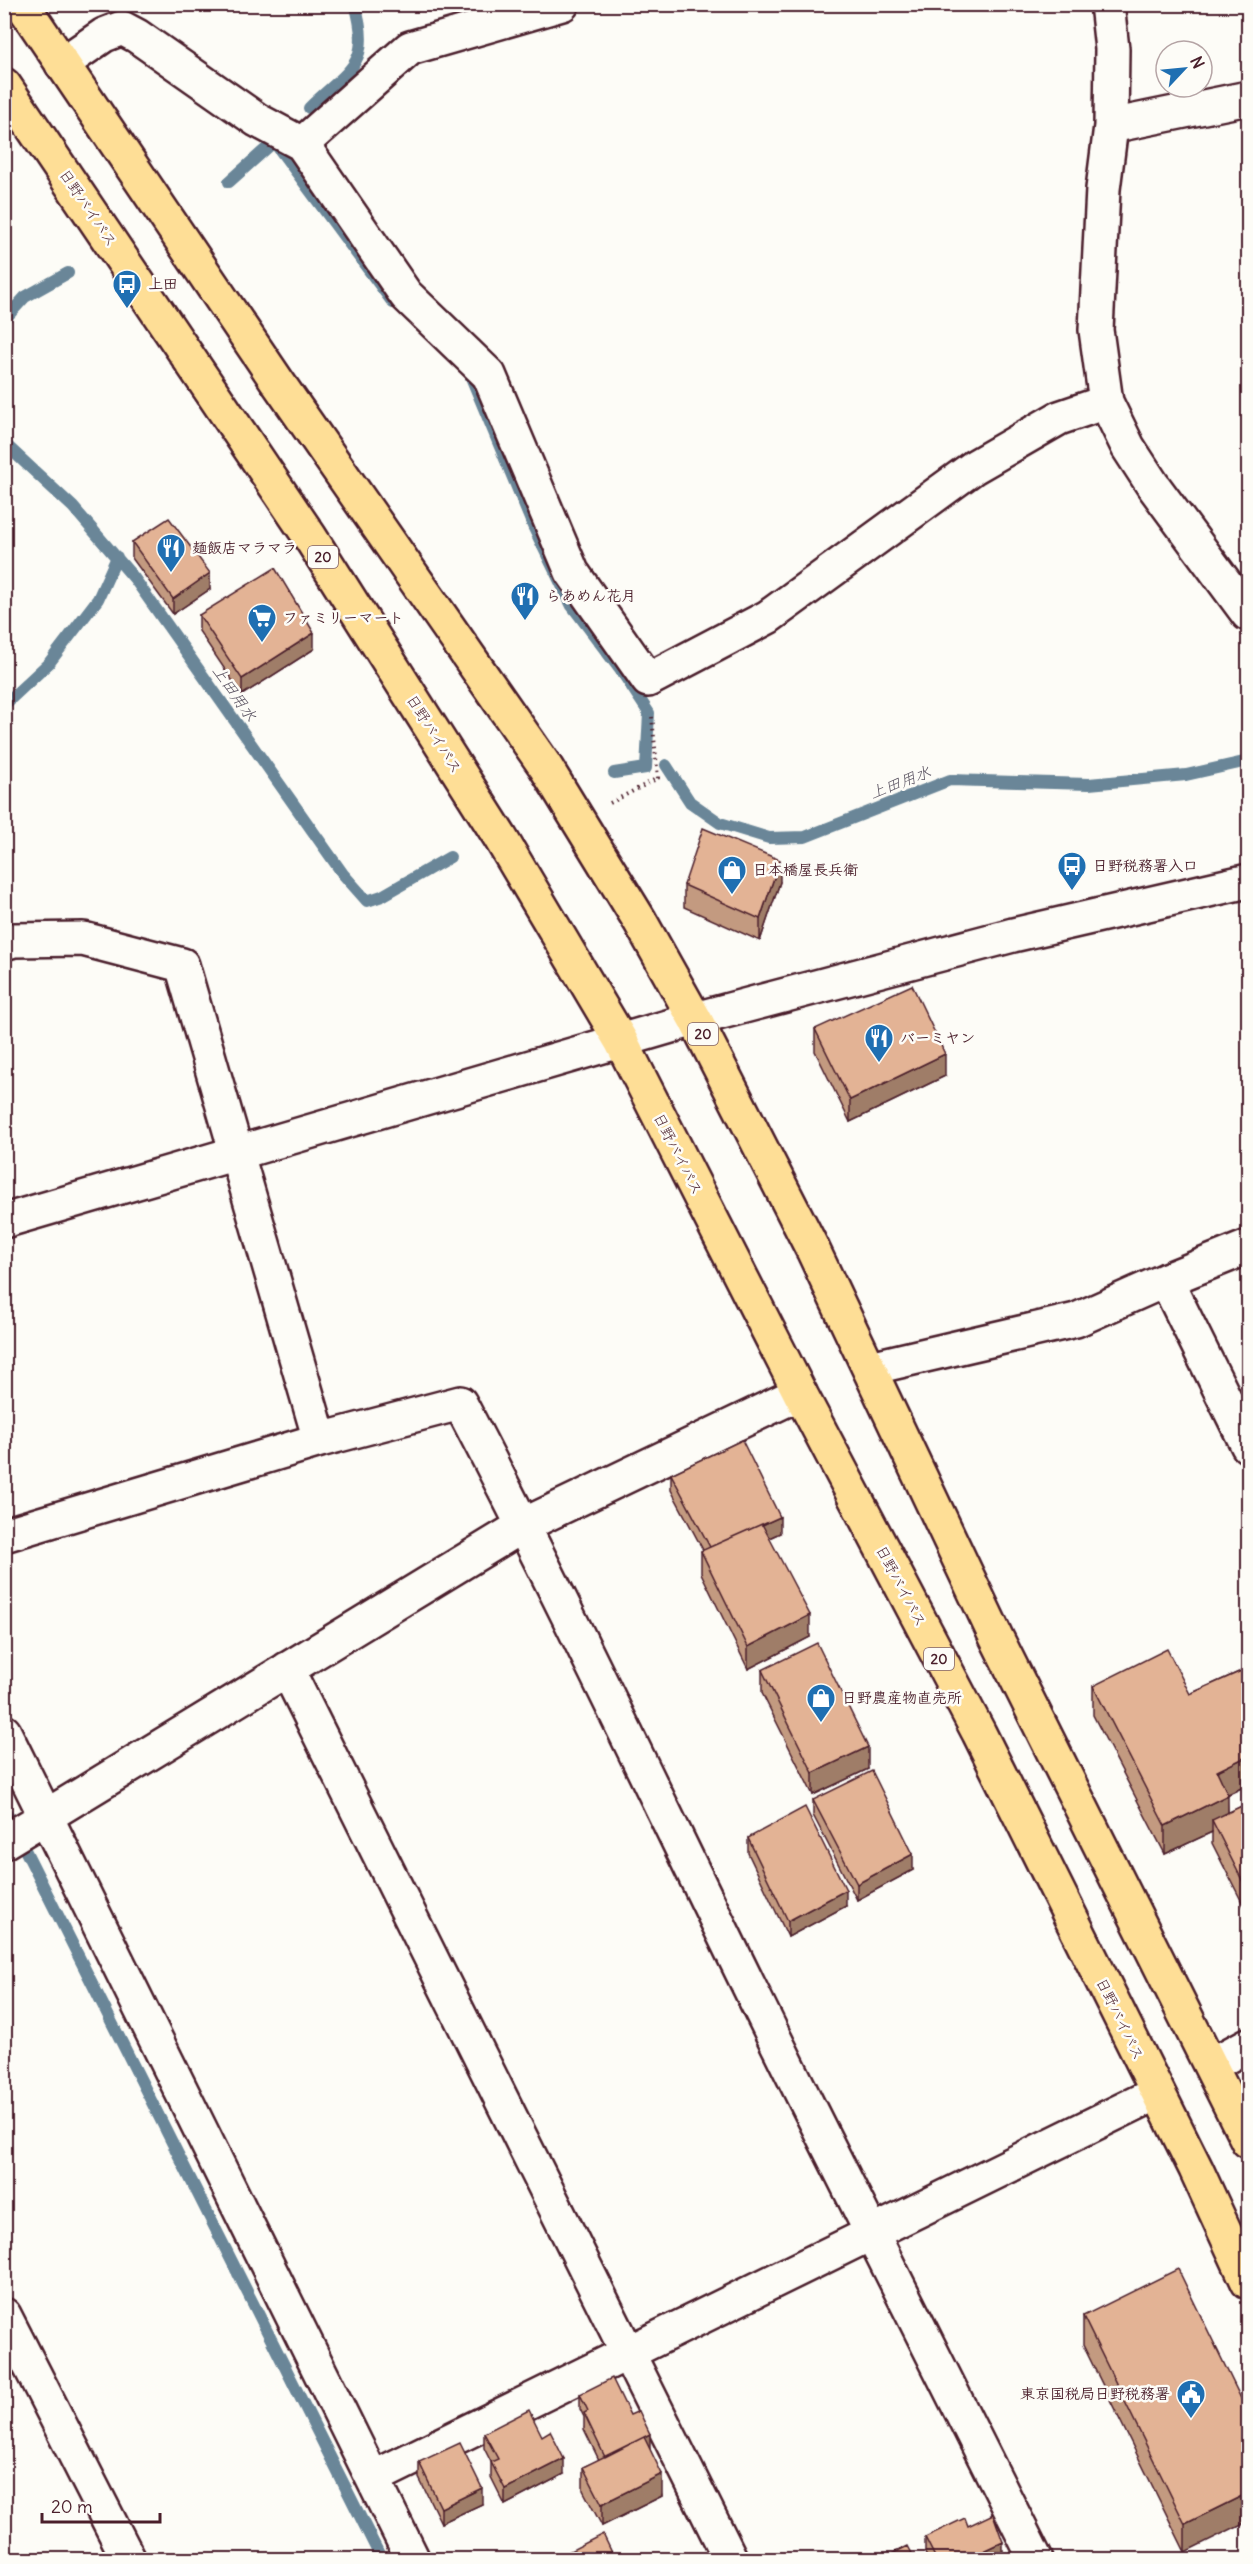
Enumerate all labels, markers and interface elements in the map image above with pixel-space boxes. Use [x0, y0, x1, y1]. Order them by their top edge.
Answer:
north arrow [1154, 39, 1214, 99]
text: N [1186, 53, 1209, 72]
street label: 日野バイパス [55, 165, 121, 250]
bus stop icon: 上田 [111, 268, 143, 310]
place label: 上田 [148, 274, 178, 293]
restaurant icon: 麺飯店マラマラ [155, 532, 187, 574]
place label: 麺飯店マラマラ [192, 538, 297, 557]
road number: 20 [308, 546, 338, 568]
restaurant icon: らあめん花月 [509, 580, 541, 622]
place label: らあめん花月 [546, 586, 636, 605]
supermarket icon: ファミリーマート [246, 602, 278, 644]
place label: ファミリーマート [283, 608, 404, 627]
water label: 上田用水 [208, 661, 262, 725]
street label: 日野バイパス [403, 691, 466, 777]
water label: 上田用水 [867, 761, 933, 803]
bus stop icon: 日野税務署入口 [1056, 850, 1088, 892]
shop icon: 日本橋屋長兵衛 [716, 854, 748, 896]
place label: 日野税務署入口 [1093, 856, 1198, 875]
place label: 日本橋屋長兵衛 [753, 860, 858, 879]
restaurant icon: バーミヤン [863, 1022, 895, 1064]
road number: 20 [688, 1023, 718, 1045]
place label: バーミヤン [900, 1028, 975, 1047]
street label: 日野バイパス [650, 1109, 707, 1198]
street label: 日野バイパス [872, 1542, 931, 1630]
road number: 20 [924, 1648, 954, 1670]
shop icon: 日野農産物直売所 [805, 1682, 837, 1724]
place label: 日野農産物直売所 [842, 1688, 962, 1707]
street label: 日野バイパス [1092, 1974, 1149, 2063]
public building icon: 東京国税局日野税務署 [1175, 2378, 1207, 2420]
place label: 東京国税局日野税務署 [1020, 2384, 1170, 2403]
scale bar [42, 2486, 160, 2524]
text: 20 m [51, 2495, 93, 2518]

